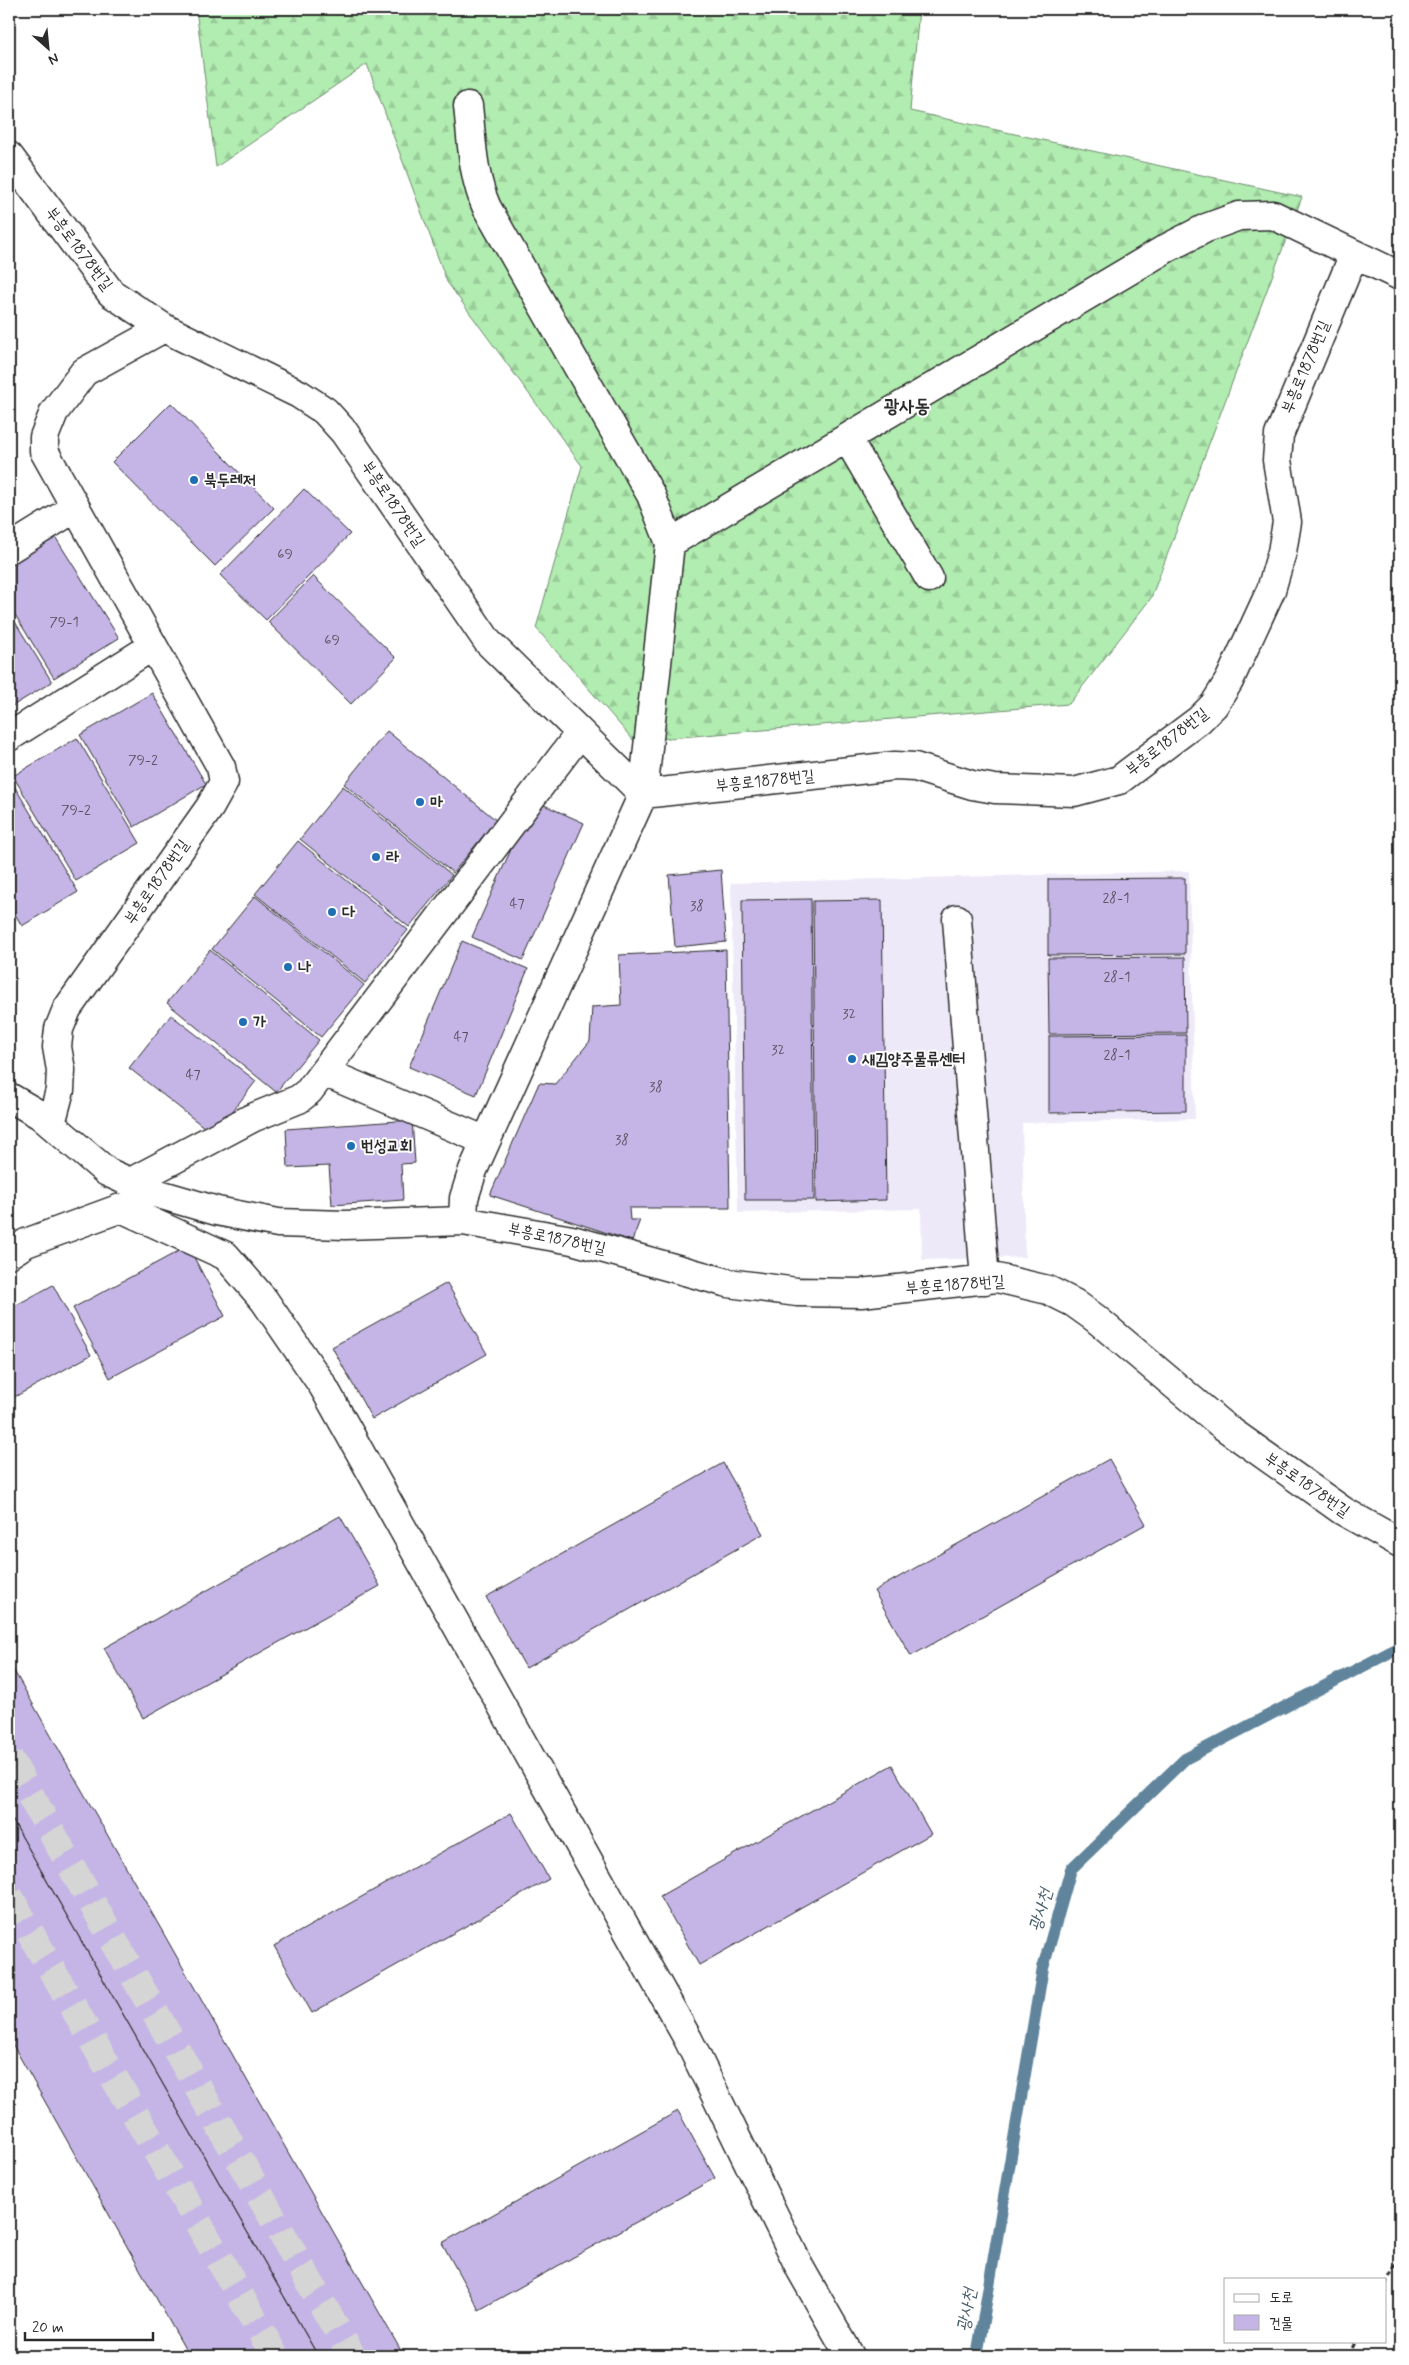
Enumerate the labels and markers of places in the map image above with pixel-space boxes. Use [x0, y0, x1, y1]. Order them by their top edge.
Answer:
place label: 북두레저 [204, 470, 256, 491]
marker: 북두레저 [188, 474, 200, 486]
place label: 마 [430, 792, 443, 813]
marker: 마 [414, 796, 426, 808]
place label: 라 [386, 847, 400, 868]
marker: 라 [370, 851, 382, 863]
place label: 다 [342, 902, 356, 923]
marker: 다 [326, 906, 338, 918]
place label: 나 [298, 957, 312, 978]
marker: 나 [282, 961, 294, 973]
place label: 가 [253, 1012, 266, 1033]
marker: 가 [237, 1016, 249, 1028]
place label: 새김양주물류센터 [861, 1049, 965, 1070]
marker: 새김양주물류센터 [846, 1053, 858, 1065]
place label: 번성교회 [361, 1136, 413, 1157]
marker: 번성교회 [345, 1140, 357, 1152]

